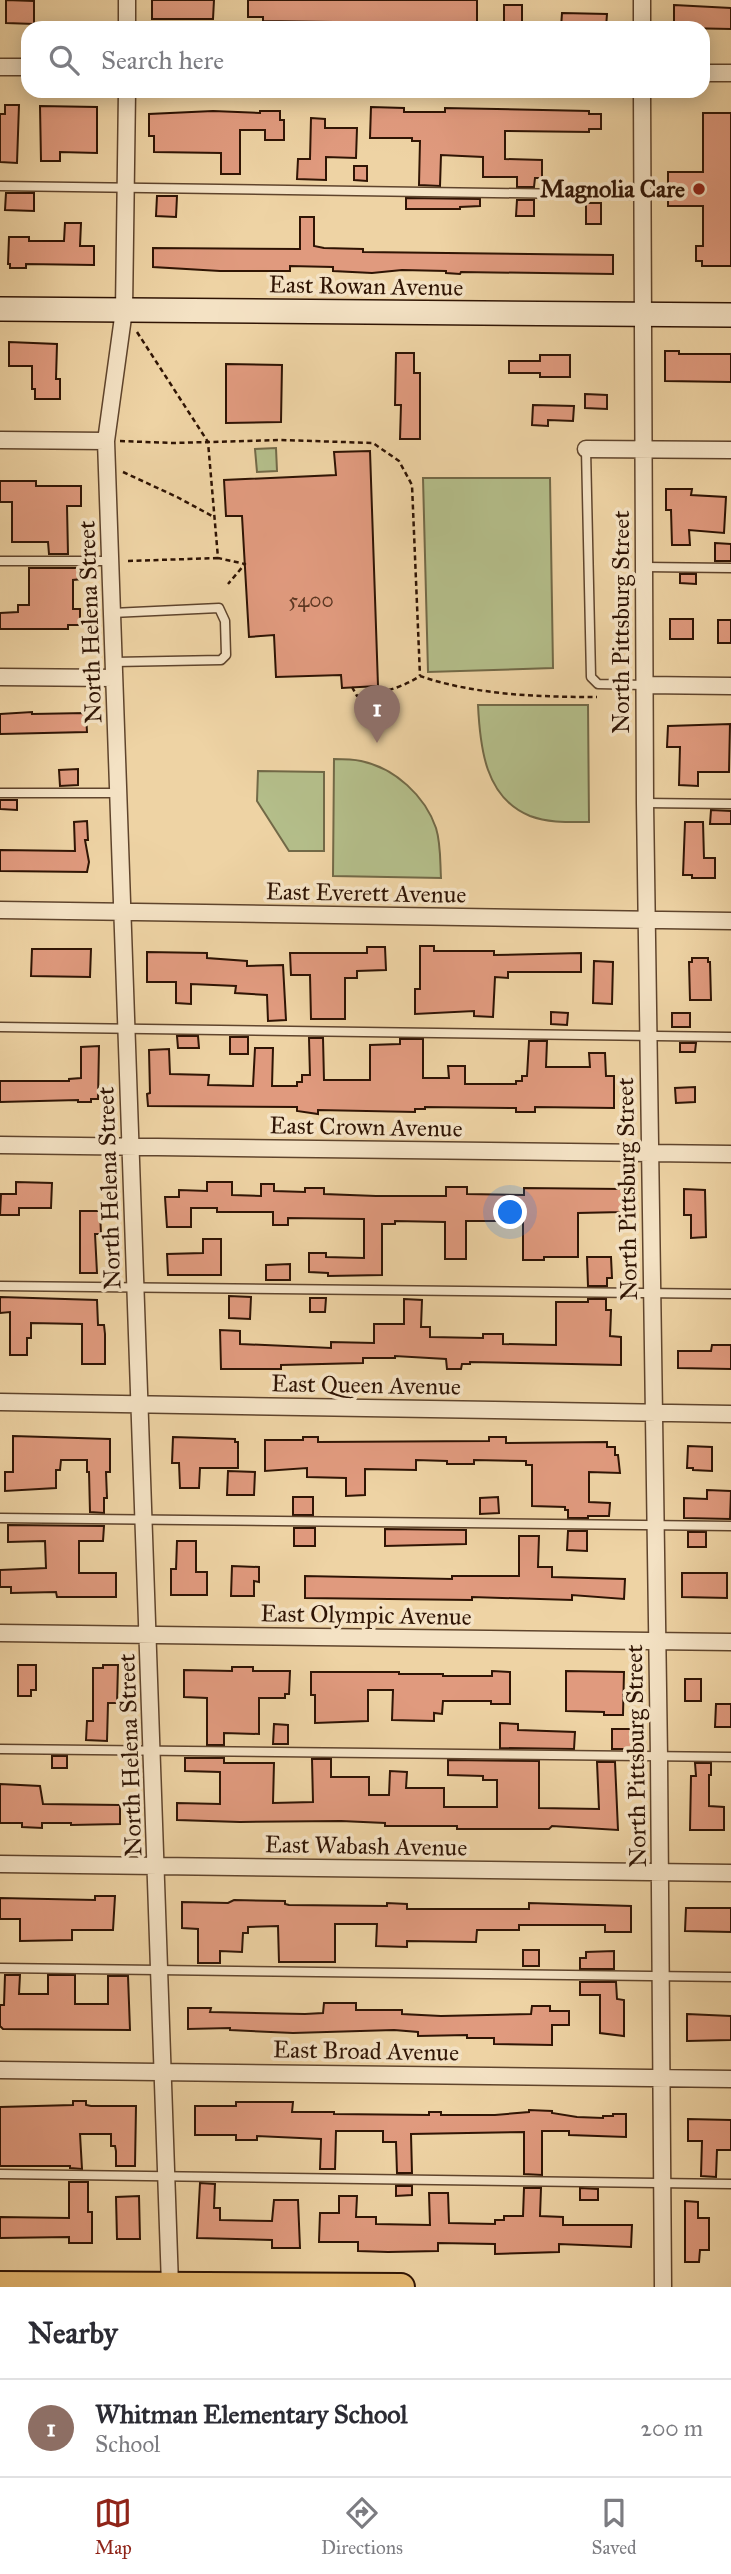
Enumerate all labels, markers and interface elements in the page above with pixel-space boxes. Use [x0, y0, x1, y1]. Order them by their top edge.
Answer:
search box [21, 21, 710, 98]
icon: search [45, 41, 83, 79]
text: Search here [101, 44, 224, 76]
place label: Magnolia Care [540, 174, 685, 204]
marker: Magnolia Care [691, 181, 707, 197]
street label: East Rowan Avenue [268, 269, 464, 303]
street label: North Pittsburg Street [606, 510, 636, 734]
street label: North Helena Street [71, 520, 109, 724]
house number: 5400 [288, 587, 334, 613]
pin: 1 [354, 685, 400, 743]
street label: East Everett Avenue [265, 876, 467, 910]
street label: North Pittsburg Street [610, 1077, 644, 1301]
street label: North Helena Street [90, 1086, 128, 1290]
street label: East Crown Avenue [269, 1110, 463, 1144]
your location [493, 1195, 527, 1229]
street label: East Queen Avenue [271, 1368, 461, 1402]
street label: East Olympic Avenue [260, 1598, 472, 1632]
street label: North Pittsburg Street [619, 1644, 653, 1868]
street label: North Helena Street [111, 1653, 149, 1857]
street label: East Wabash Avenue [264, 1829, 468, 1863]
street label: East Broad Avenue [273, 2034, 459, 2068]
text: Nearby [28, 2315, 118, 2351]
text: Whitman Elementary School [95, 2398, 408, 2430]
text: 1 [46, 2414, 56, 2442]
text: 200 m [641, 2414, 703, 2442]
text: School [95, 2430, 160, 2458]
tab: Map [94, 2494, 132, 2559]
tab: Directions [321, 2494, 403, 2559]
tab: Saved [592, 2494, 637, 2559]

